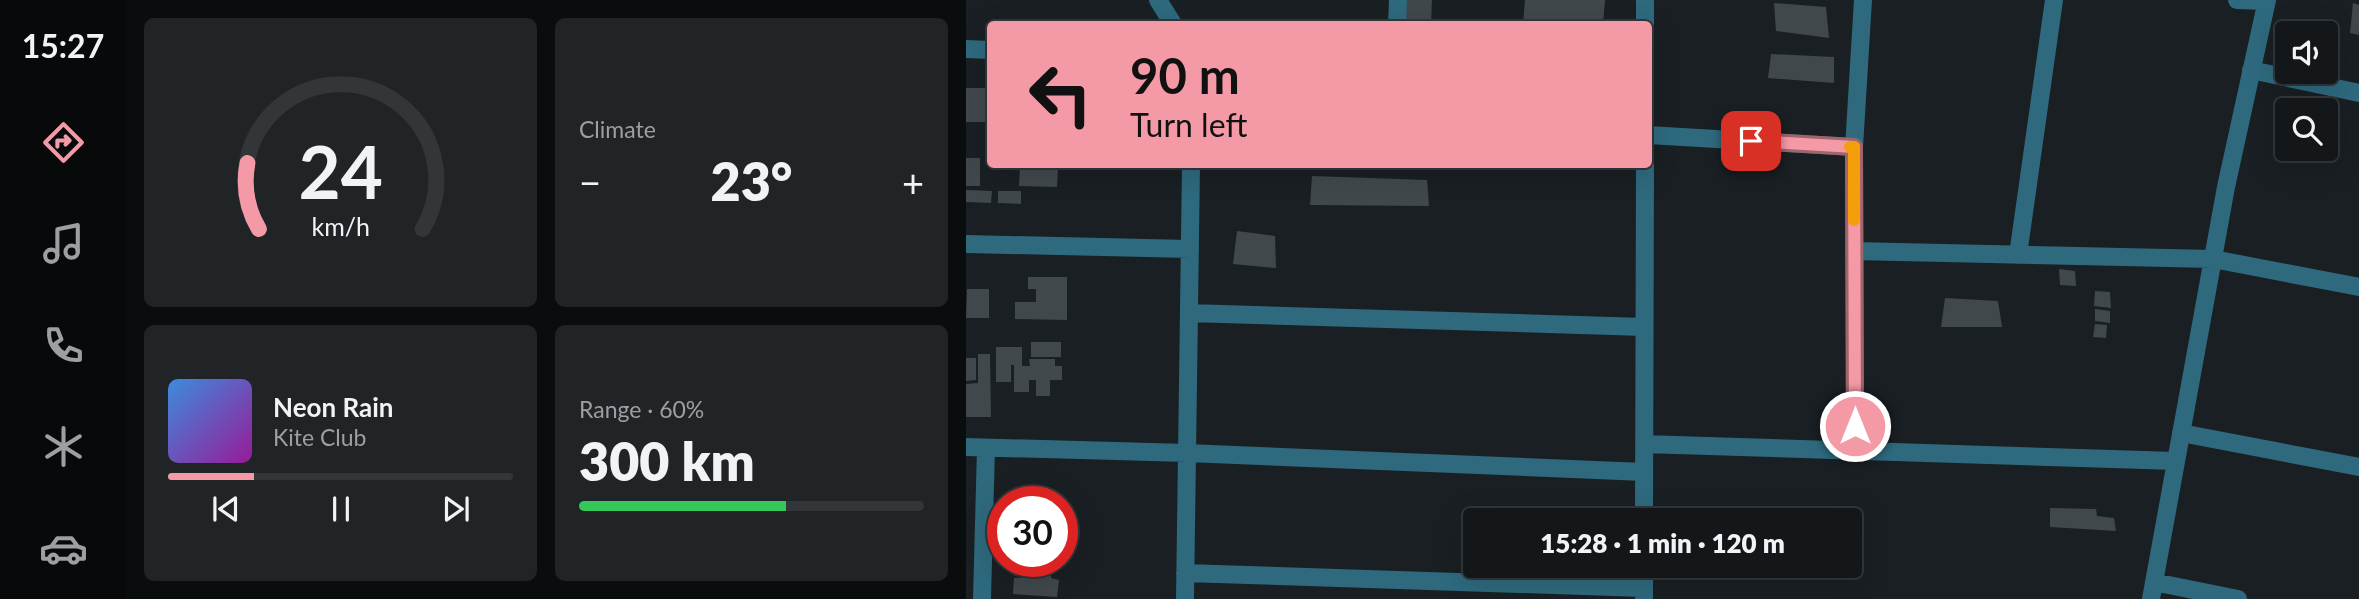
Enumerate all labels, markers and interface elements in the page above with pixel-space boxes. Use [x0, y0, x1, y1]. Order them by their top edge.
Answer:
map controls [2275, 21, 2338, 161]
button: sound [2275, 21, 2338, 84]
text: 15:27 [22, 26, 104, 65]
text: 90 m [1130, 46, 1240, 104]
icon: left [1015, 49, 1106, 140]
button: search [2275, 98, 2338, 161]
text: Turn left [1130, 105, 1247, 144]
pin [1721, 111, 1781, 171]
text: Climate [579, 115, 656, 143]
icon: directions [39, 118, 88, 167]
icon: arrive [1732, 122, 1770, 160]
text: 24 [298, 127, 383, 215]
text: 23° [711, 150, 792, 212]
text: − [579, 159, 601, 205]
text: + [902, 159, 924, 205]
text: km/h [311, 210, 370, 240]
icon: music [39, 219, 88, 268]
icon: phone [39, 321, 88, 370]
position arrow [1818, 389, 1892, 463]
text: Neon Rain [273, 391, 393, 423]
text: Range · 60% [579, 395, 704, 423]
icon: climate [39, 422, 88, 471]
text: Kite Club [273, 423, 366, 451]
text: 300 km [579, 430, 755, 492]
speed limit sign: 30 [987, 486, 1078, 577]
icon: previous [207, 490, 245, 528]
icon: pause [322, 490, 360, 528]
icon: next [437, 490, 475, 528]
icon: car [39, 524, 88, 573]
text: 15:28 · 1 min · 120 m [1540, 527, 1785, 559]

